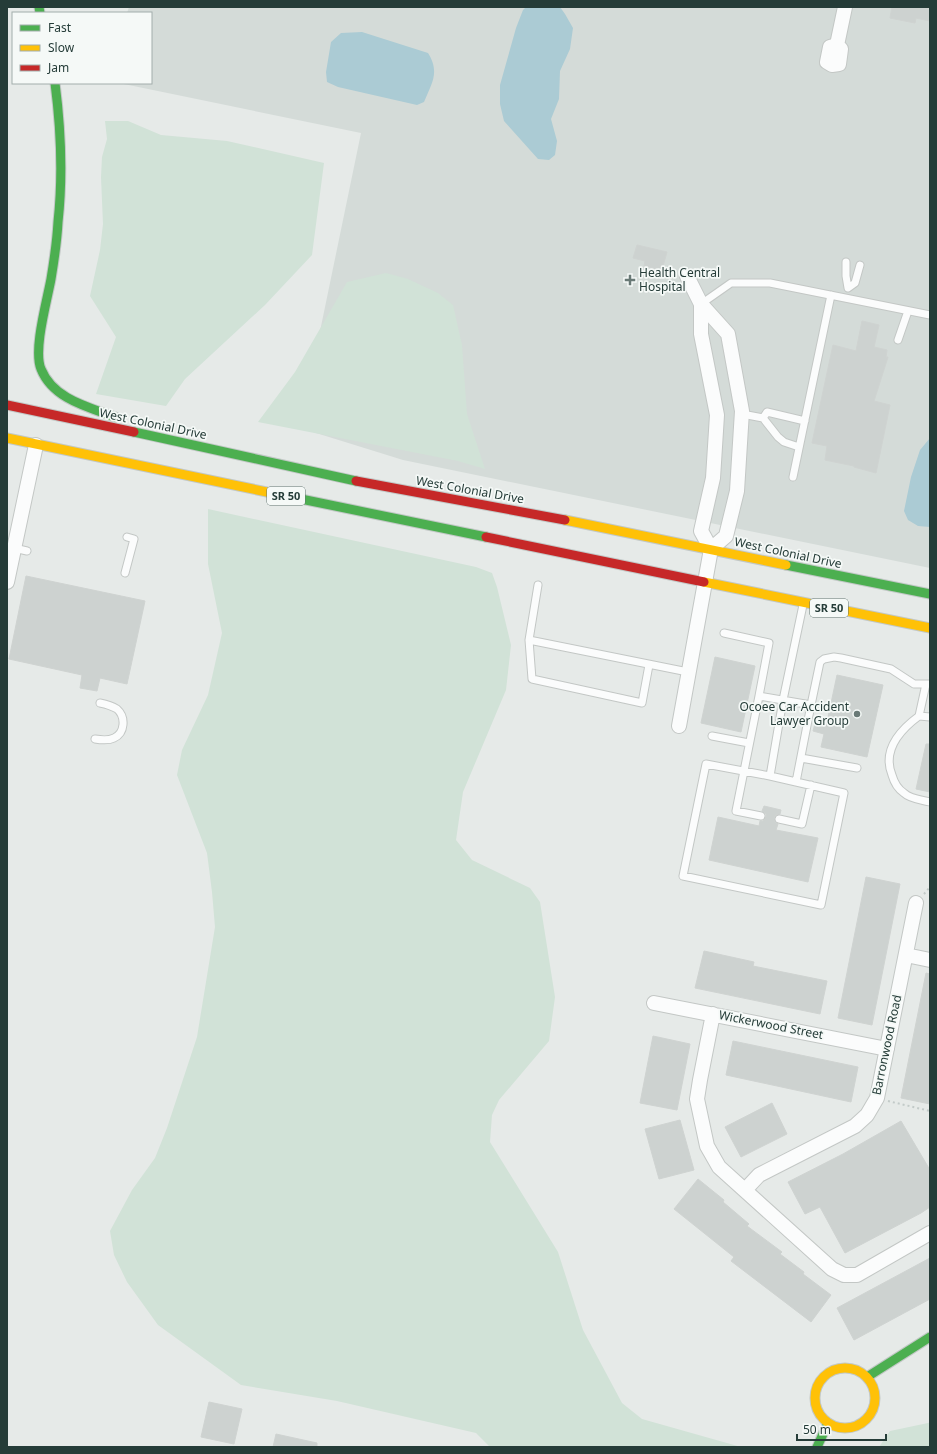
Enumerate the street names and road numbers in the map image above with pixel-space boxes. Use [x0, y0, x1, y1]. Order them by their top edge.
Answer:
street label: West Colonial Drive [98, 404, 209, 443]
street label: West Colonial Drive [415, 472, 526, 507]
road number: SR 50 [267, 487, 305, 505]
street label: West Colonial Drive [733, 533, 844, 572]
road number: SR 50 [810, 599, 848, 617]
street label: Barronwood Road [868, 993, 905, 1097]
street label: Wickerwood Street [717, 1006, 825, 1043]

